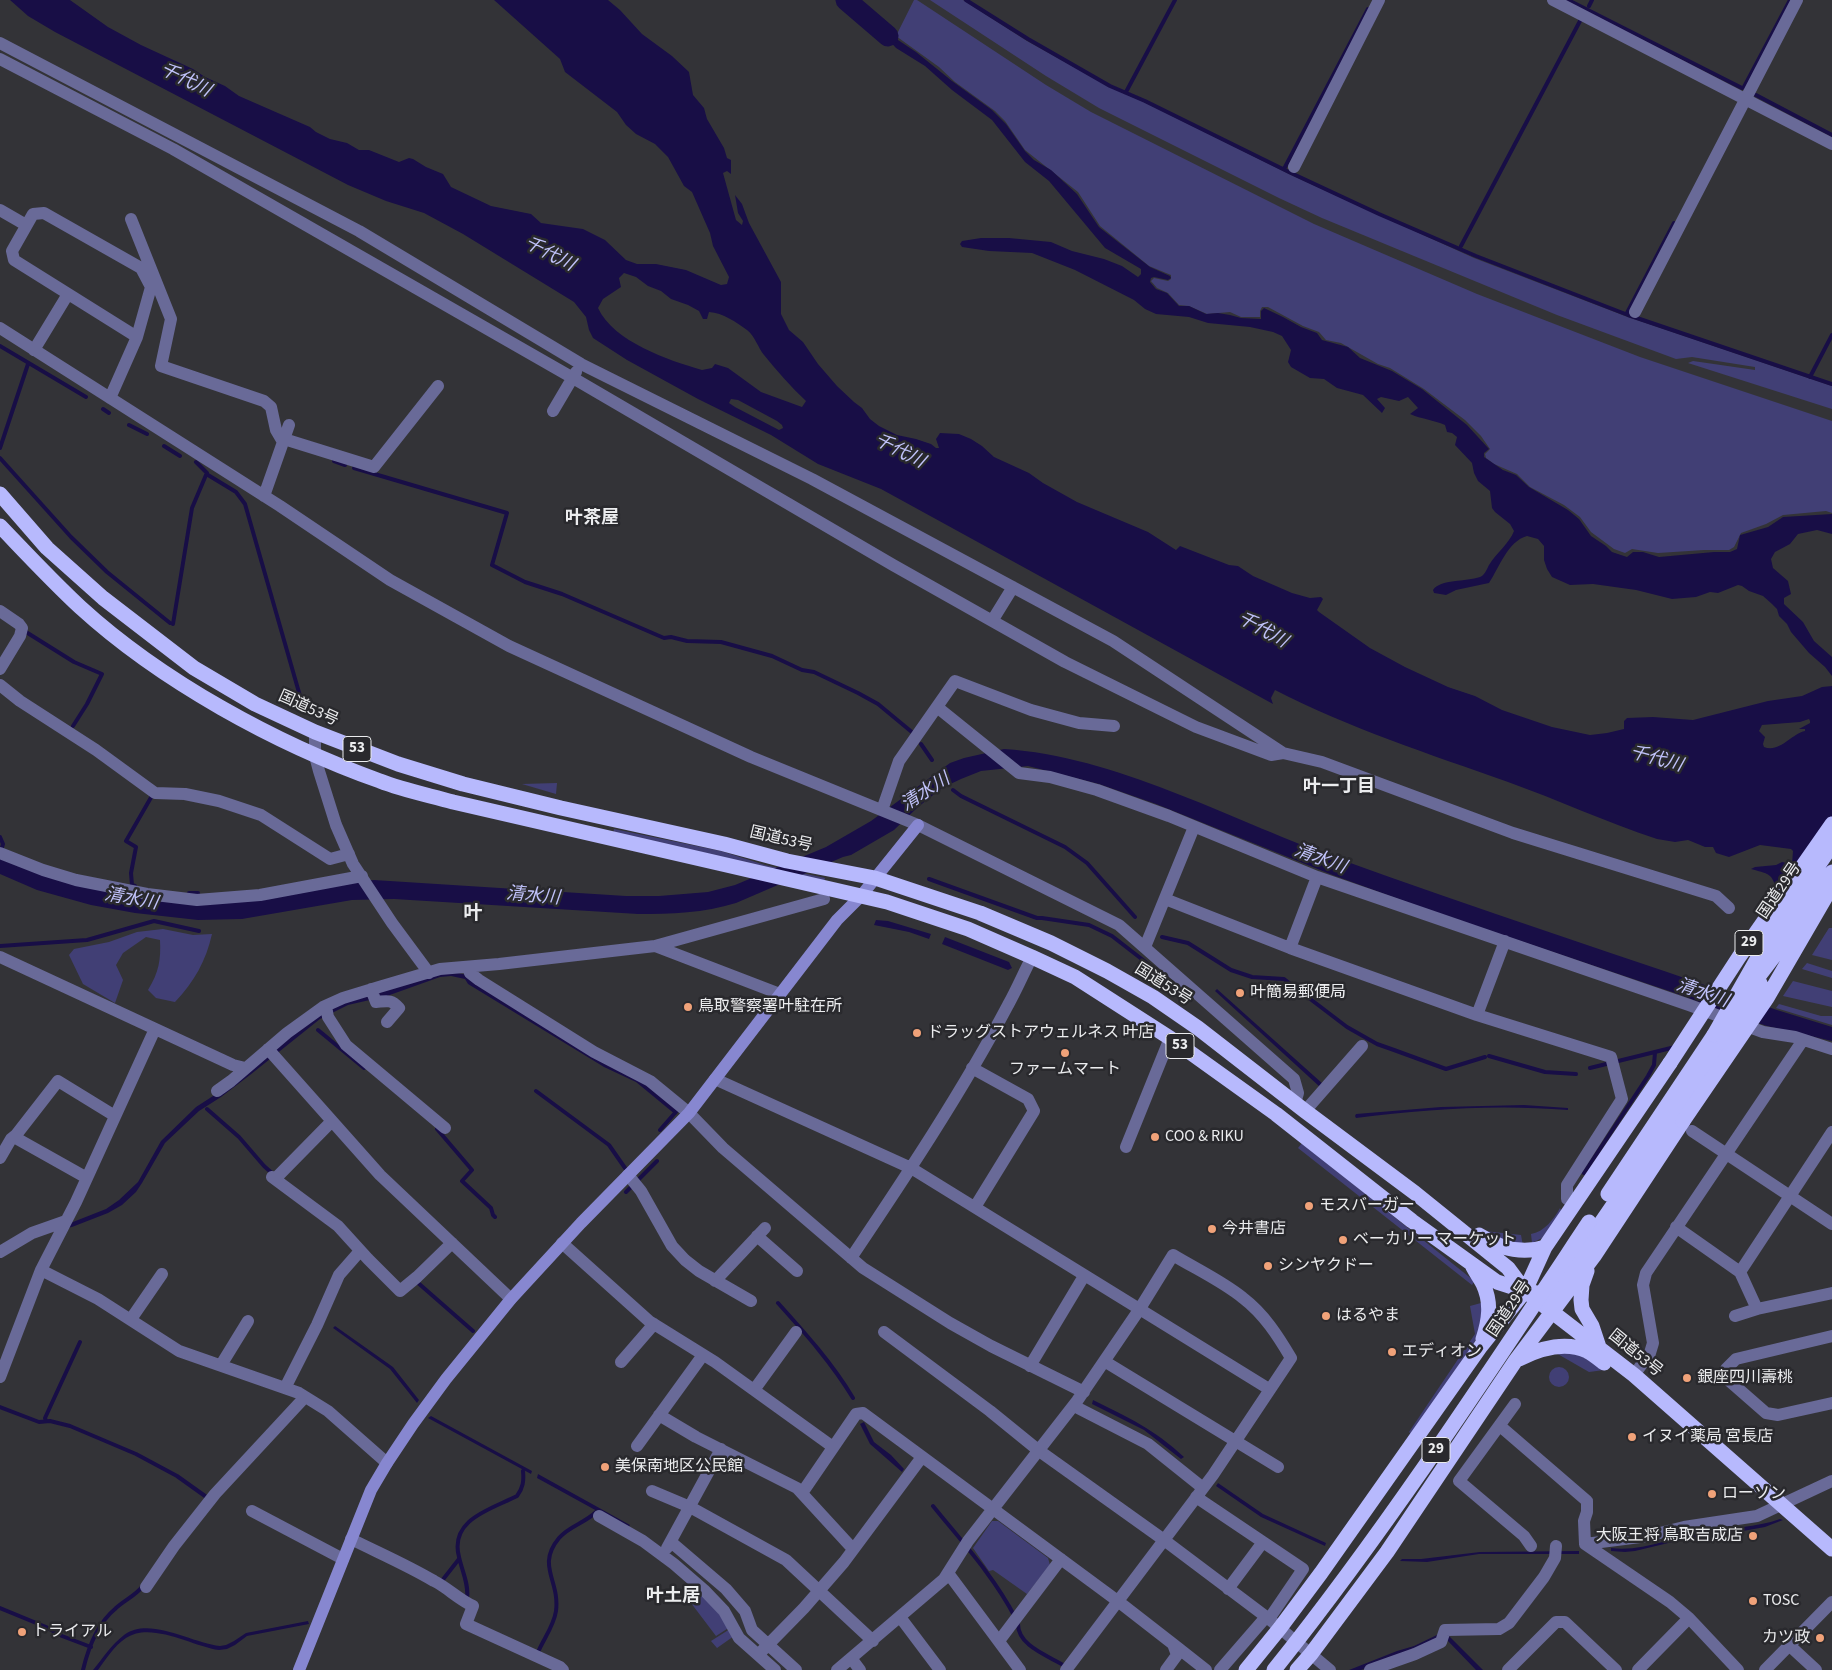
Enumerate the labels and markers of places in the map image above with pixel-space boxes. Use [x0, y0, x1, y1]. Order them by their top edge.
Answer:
place label: 叶簡易郵便局 [1250, 983, 1346, 1003]
marker: 叶簡易郵便局 [1234, 987, 1246, 999]
place label: 鳥取警察署叶駐在所 [698, 997, 842, 1017]
marker: 鳥取警察署叶駐在所 [682, 1001, 694, 1013]
place label: ドラッグストアウェルネス 叶店 [927, 1023, 1154, 1043]
marker: ドラッグストアウェルネス 叶店 [911, 1027, 923, 1039]
marker: ファームマート [1059, 1047, 1071, 1059]
place label: ファームマート [1009, 1060, 1121, 1080]
place label: COO & RIKU [1165, 1127, 1244, 1147]
marker: COO & RIKU [1149, 1131, 1161, 1143]
place label: モスバーガー [1319, 1196, 1415, 1216]
marker: モスバーガー [1303, 1200, 1315, 1212]
place label: 今井書店 [1222, 1219, 1286, 1239]
marker: 今井書店 [1206, 1223, 1218, 1235]
place label: ベーカリー マーケット [1353, 1230, 1516, 1250]
marker: ベーカリー マーケット [1337, 1234, 1349, 1246]
place label: シンヤクドー [1278, 1256, 1374, 1276]
marker: シンヤクドー [1262, 1260, 1274, 1272]
place label: はるやま [1336, 1306, 1400, 1326]
marker: はるやま [1320, 1310, 1332, 1322]
place label: エディオン [1402, 1342, 1482, 1362]
marker: エディオン [1386, 1346, 1398, 1358]
place label: 銀座四川壽桃 [1697, 1368, 1793, 1388]
marker: 銀座四川壽桃 [1681, 1372, 1693, 1384]
place label: イヌイ薬局 宮長店 [1642, 1427, 1773, 1447]
marker: イヌイ薬局 宮長店 [1626, 1431, 1638, 1443]
place label: 美保南地区公民館 [615, 1457, 743, 1477]
marker: 美保南地区公民館 [599, 1461, 611, 1473]
place label: ローソン [1722, 1484, 1786, 1504]
marker: ローソン [1706, 1488, 1718, 1500]
place label: 大阪王将 鳥取吉成店 [1596, 1526, 1743, 1546]
marker: 大阪王将 鳥取吉成店 [1747, 1530, 1759, 1542]
place label: TOSC [1763, 1591, 1800, 1611]
marker: TOSC [1747, 1595, 1759, 1607]
place label: トライアル [32, 1622, 112, 1642]
marker: トライアル [16, 1626, 28, 1638]
place label: カツ政 [1762, 1628, 1810, 1648]
marker: カツ政 [1814, 1632, 1826, 1644]

